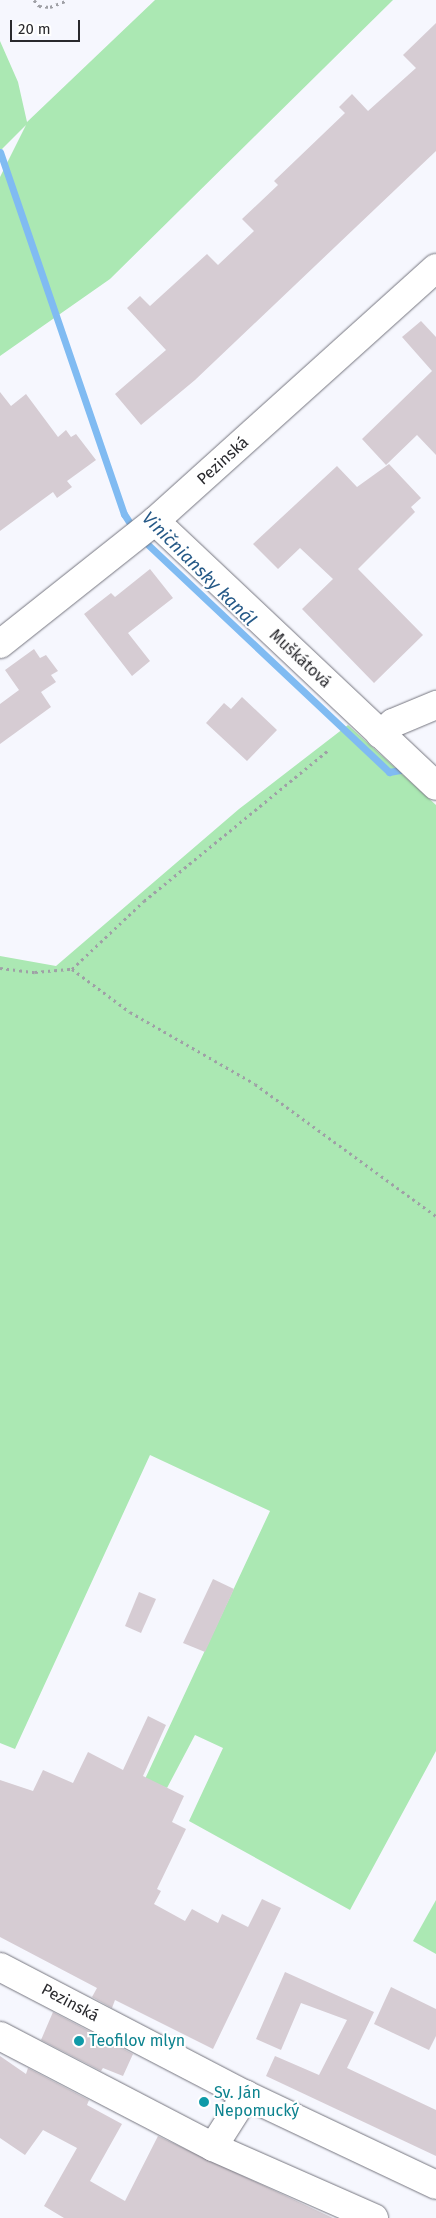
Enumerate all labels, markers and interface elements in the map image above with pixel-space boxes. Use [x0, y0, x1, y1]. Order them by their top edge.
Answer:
scale bar [12, 10, 82, 42]
text: 20 m [18, 20, 51, 38]
street label: Pezinská [193, 433, 253, 489]
water label: Viničniansky kanál [137, 507, 261, 631]
street label: Muškátová [265, 626, 335, 692]
street label: Pezinská [38, 1980, 102, 2026]
place label: Teofilov mlyn [89, 2031, 185, 2051]
marker: Teofilov mlyn [73, 2035, 85, 2047]
place label: Sv. Ján Nepomucký [214, 2083, 299, 2121]
marker: Sv. Ján Nepomucký [198, 2096, 210, 2108]

